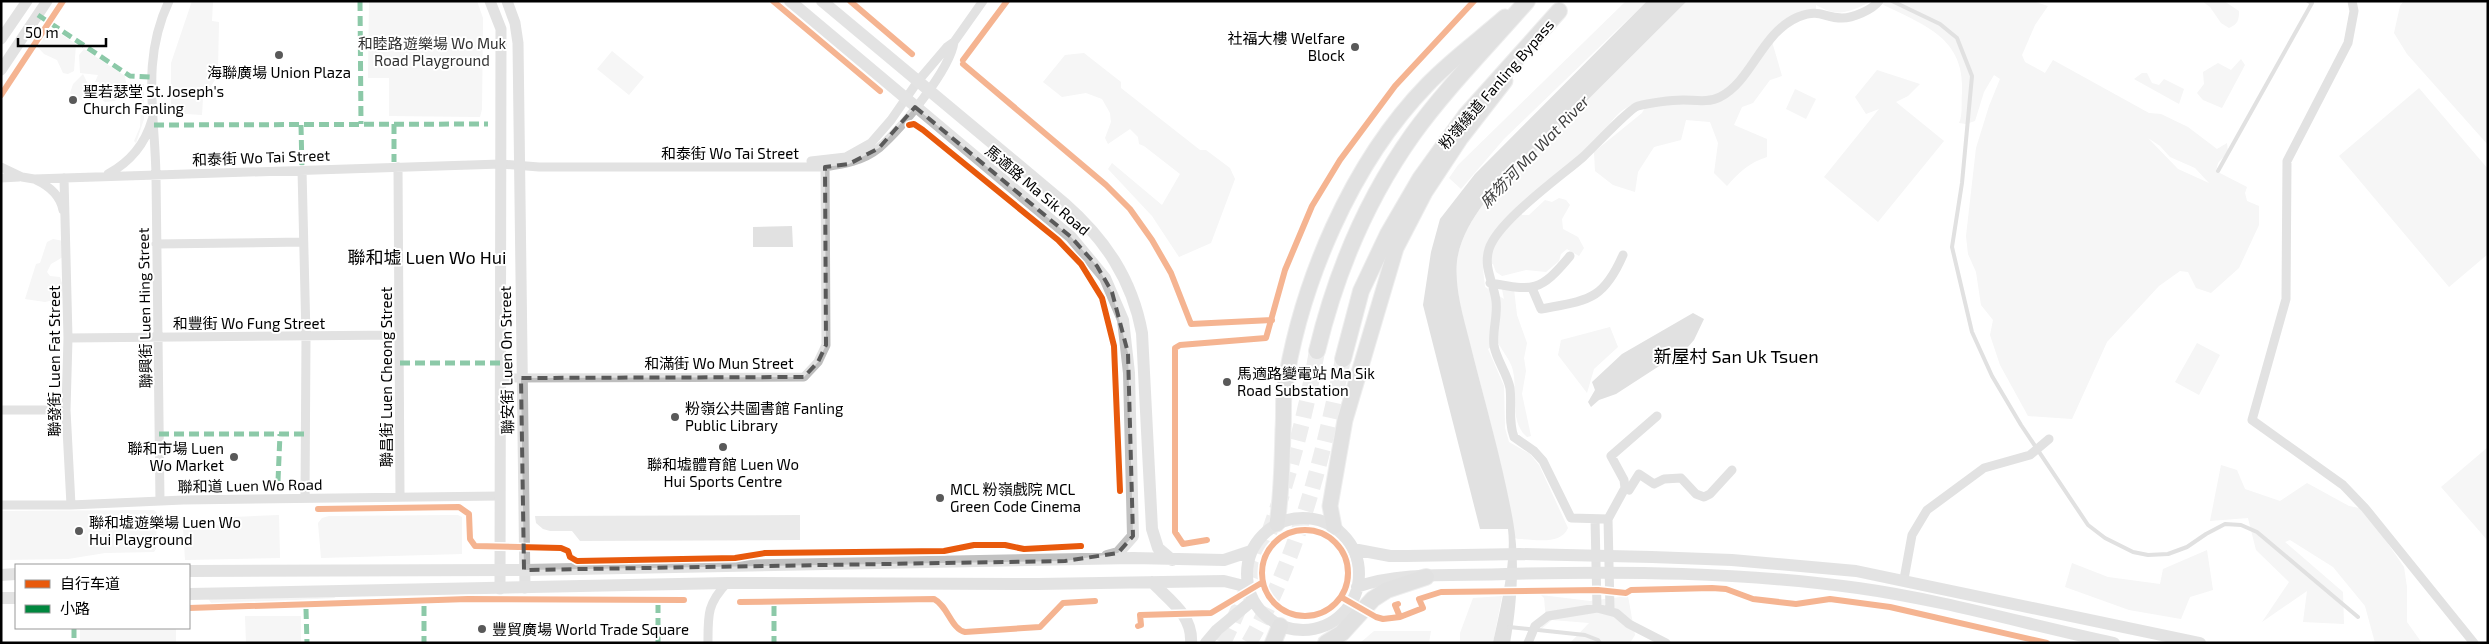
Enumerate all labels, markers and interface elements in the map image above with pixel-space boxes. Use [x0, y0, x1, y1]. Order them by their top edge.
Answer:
scale bar [18, 15, 105, 47]
street label: 粉嶺繞道 Fanling Bypass [1435, 15, 1557, 153]
text: 50 m [25, 23, 59, 41]
place label: 社福大樓 Welfare Block [1227, 29, 1345, 64]
park label: 和睦路遊樂場 Wo Muk Road Playground [358, 34, 507, 69]
marker: 社福大樓 Welfare Block [1349, 41, 1361, 53]
marker: 海聯廣場 Union Plaza [273, 49, 285, 61]
place label: 海聯廣場 Union Plaza [207, 63, 351, 81]
place label: 聖若瑟堂 St. Joseph's Church Fanling [83, 82, 224, 117]
water label: 麻笏河 Ma Wat River [1475, 90, 1593, 211]
marker: 聖若瑟堂 St. Joseph's Church Fanling [67, 94, 79, 106]
street label: 馬適路 Ma Sik Road [982, 141, 1094, 239]
street label: 和泰街 Wo Tai Street [661, 144, 799, 162]
street label: 和泰街 Wo Tai Street [192, 146, 331, 168]
street label: 聯興街 Luen Hing Street [134, 227, 154, 388]
district label: 聯和墟 Luen Wo Hui [347, 246, 507, 268]
street label: 聯發街 Luen Fat Street [45, 285, 63, 437]
street label: 聯安街 Luen On Street [496, 285, 516, 434]
street label: 聯昌街 Luen Cheong Street [377, 286, 395, 467]
street label: 和豐街 Wo Fung Street [173, 314, 326, 332]
district label: 新屋村 San Uk Tsuen [1653, 345, 1819, 367]
street label: 和滿街 Wo Mun Street [644, 354, 794, 372]
place label: 馬適路變電站 Ma Sik Road Substation [1237, 364, 1375, 399]
marker: 馬適路變電站 Ma Sik Road Substation [1221, 376, 1233, 388]
place label: 粉嶺公共圖書館 Fanling Public Library [685, 399, 844, 434]
marker: 粉嶺公共圖書館 Fanling Public Library [669, 411, 681, 423]
place label: 聯和市場 Luen Wo Market [128, 439, 224, 474]
marker: 聯和墟體育館 Luen Wo Hui Sports Centre [717, 441, 729, 453]
marker: 聯和市場 Luen Wo Market [228, 451, 240, 463]
place label: 聯和墟體育館 Luen Wo Hui Sports Centre [647, 455, 799, 490]
street label: 聯和道 Luen Wo Road [177, 475, 323, 495]
place label: MCL 粉嶺戲院 MCL Green Code Cinema [950, 480, 1081, 515]
marker: MCL 粉嶺戲院 MCL Green Code Cinema [934, 492, 946, 504]
place label: 聯和墟遊樂場 Luen Wo Hui Playground [89, 513, 241, 548]
marker: 聯和墟遊樂場 Luen Wo Hui Playground [73, 525, 85, 537]
legend [15, 564, 190, 629]
text: 自行车道 [60, 574, 120, 592]
text: 小路 [60, 599, 90, 617]
place label: 豐貿廣場 World Trade Square [492, 620, 689, 638]
marker: 豐貿廣場 World Trade Square [476, 623, 488, 635]

